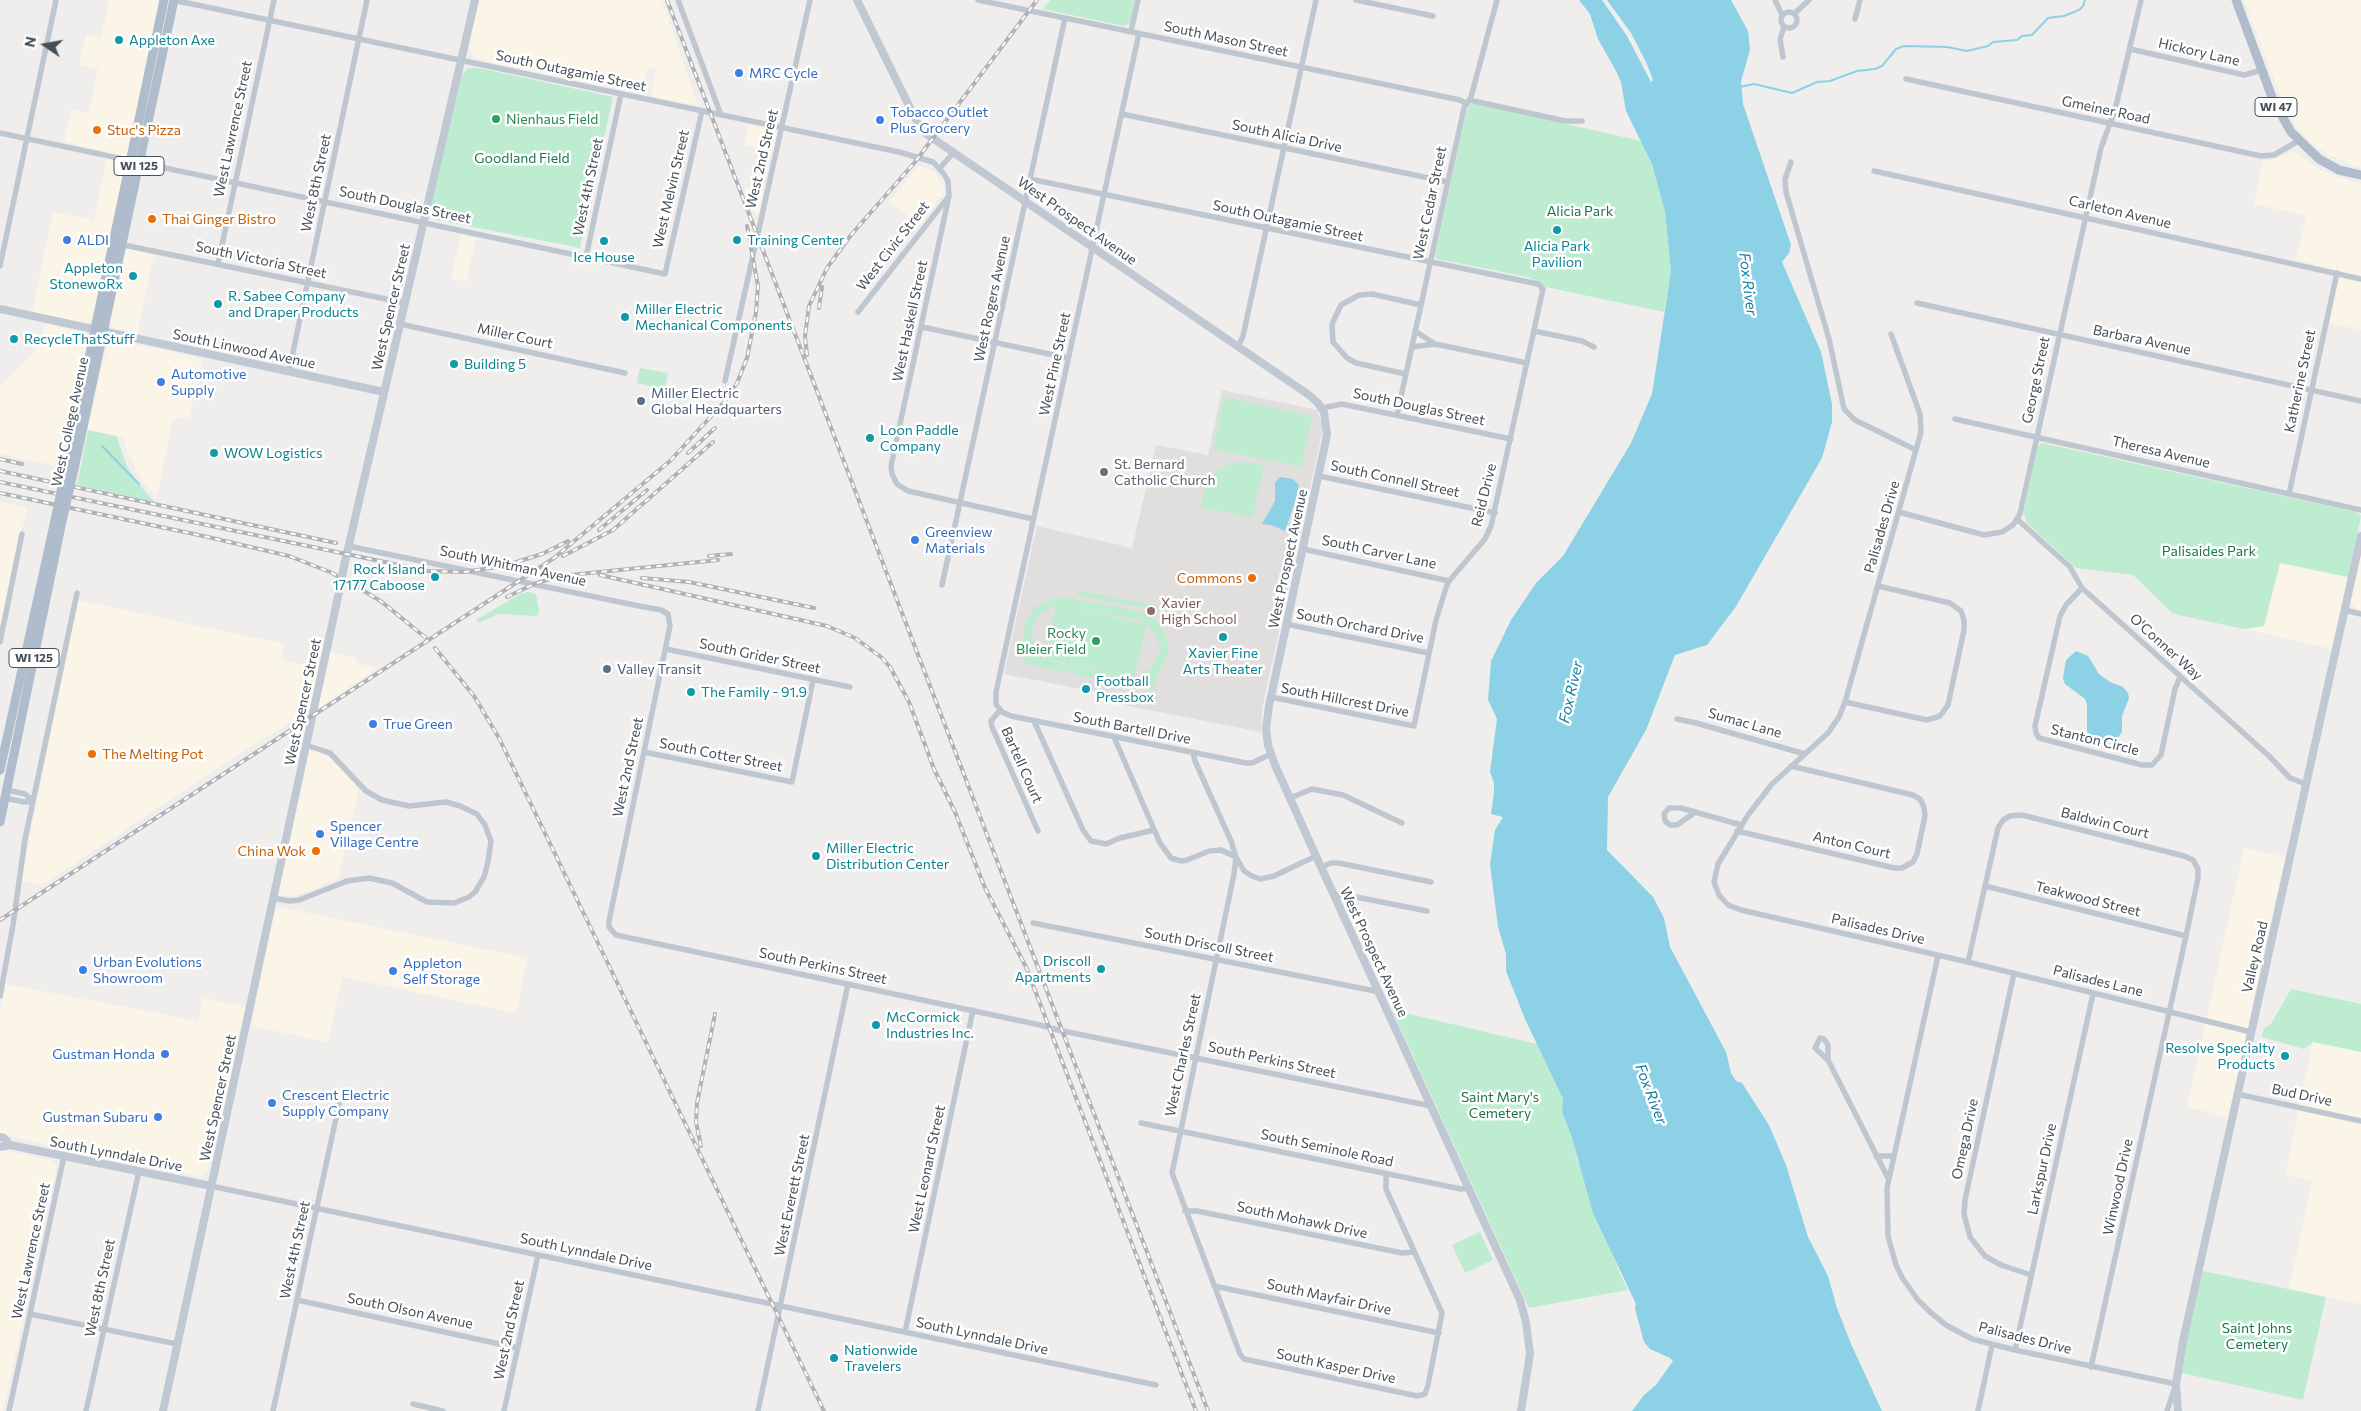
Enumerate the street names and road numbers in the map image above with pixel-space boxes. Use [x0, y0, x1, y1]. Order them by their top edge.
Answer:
street label: South Mason Street [1162, 18, 1290, 60]
street label: Hickory Lane [2157, 34, 2241, 70]
street label: South Outagamie Street [494, 47, 648, 95]
street label: West Lawrence Street [210, 59, 256, 199]
street label: Gmeiner Road [2060, 92, 2152, 128]
road number: WI 47 [2255, 98, 2297, 116]
street label: West 2nd Street [742, 108, 782, 210]
street label: South Alicia Drive [1230, 116, 1344, 156]
street label: West Melvin Street [649, 128, 693, 250]
street label: West 8th Street [297, 132, 335, 234]
street label: West 4th Street [569, 136, 607, 238]
street label: West Cedar Street [1410, 145, 1450, 261]
road number: WI 125 [114, 157, 164, 176]
street label: West Prospect Avenue [1014, 173, 1140, 269]
street label: South Douglas Street [338, 183, 472, 227]
street label: Carleton Avenue [2067, 192, 2173, 232]
street label: South Outagamie Street [1211, 197, 1365, 245]
street label: West Civic Street [853, 198, 933, 294]
street label: West Rogers Avenue [970, 234, 1014, 364]
street label: South Victoria Street [194, 238, 328, 282]
street label: West Spencer Street [368, 242, 414, 372]
street label: West Haskell Street [889, 259, 931, 383]
street label: West Pine Street [1036, 311, 1074, 417]
street label: Miller Court [476, 320, 554, 352]
street label: Barbara Avenue [2092, 321, 2192, 359]
street label: South Linwood Avenue [171, 326, 317, 372]
street label: Katherine Street [2281, 328, 2319, 434]
street label: George Street [2019, 335, 2053, 425]
street label: West College Avenue [48, 356, 92, 488]
street label: South Douglas Street [1352, 385, 1486, 429]
street label: Theresa Avenue [2110, 433, 2212, 471]
street label: South Connell Street [1329, 457, 1461, 501]
street label: Reid Drive [1468, 462, 1500, 528]
street label: Palisades Drive [1861, 479, 1903, 575]
street label: West Prospect Avenue [1265, 488, 1311, 630]
street label: South Carver Lane [1320, 532, 1438, 572]
street label: South Whitman Avenue [438, 542, 588, 590]
street label: South Orchard Drive [1295, 605, 1425, 647]
street label: O'Conner Way [2126, 610, 2206, 684]
street label: South Grider Street [698, 635, 822, 677]
street label: West Spencer Street [281, 637, 325, 767]
road number: WI 125 [9, 648, 59, 668]
street label: South Hillcrest Drive [1279, 679, 1411, 721]
street label: Sumac Lane [1706, 704, 1784, 742]
street label: South Bartell Drive [1072, 708, 1192, 748]
street label: West 2nd Street [609, 716, 647, 818]
street label: Stanton Circle [2049, 721, 2141, 759]
street label: Bartell Court [998, 724, 1046, 806]
street label: South Cotter Street [658, 735, 784, 775]
street label: Baldwin Court [2059, 804, 2151, 842]
street label: Anton Court [1811, 828, 1893, 862]
street label: Teakwood Street [2033, 878, 2143, 920]
street label: West Prospect Avenue [1336, 884, 1412, 1020]
street label: Palisades Drive [1830, 910, 1926, 948]
street label: Valley Road [2239, 919, 2271, 995]
street label: South Driscoll Street [1143, 924, 1275, 966]
street label: South Perkins Street [758, 944, 888, 988]
street label: Palisades Lane [2051, 962, 2145, 1000]
street label: West Charles Street [1162, 992, 1204, 1118]
street label: West Spencer Street [196, 1033, 240, 1163]
street label: South Perkins Street [1207, 1038, 1337, 1082]
street label: Bud Drive [2270, 1080, 2334, 1110]
street label: Omega Drive [1948, 1097, 1982, 1181]
street label: West Leonard Street [905, 1104, 949, 1234]
street label: Larkspur Drive [2024, 1122, 2060, 1216]
street label: South Seminole Road [1259, 1126, 1395, 1170]
street label: South Lynndale Drive [48, 1133, 184, 1175]
street label: West Everett Street [771, 1133, 813, 1257]
street label: Winwood Drive [2100, 1137, 2136, 1237]
street label: West Lawrence Street [8, 1181, 54, 1321]
street label: South Mohawk Drive [1235, 1198, 1369, 1242]
street label: West 4th Street [276, 1199, 314, 1301]
street label: South Lynndale Drive [518, 1230, 654, 1274]
street label: West 8th Street [81, 1237, 119, 1339]
street label: South Mayfair Drive [1265, 1276, 1393, 1318]
street label: West 2nd Street [490, 1279, 528, 1381]
street label: South Olson Avenue [346, 1289, 474, 1333]
street label: South Lynndale Drive [914, 1314, 1050, 1358]
street label: Palisades Drive [1977, 1318, 2073, 1358]
street label: South Kasper Drive [1275, 1345, 1397, 1387]

